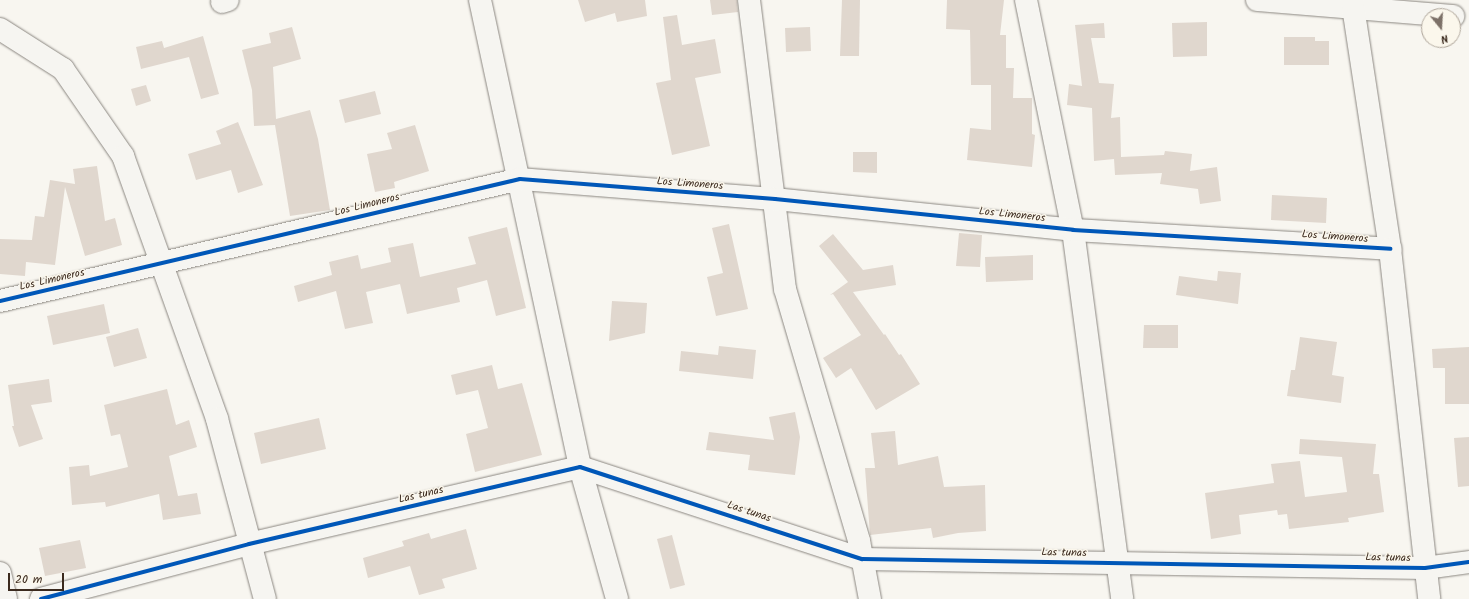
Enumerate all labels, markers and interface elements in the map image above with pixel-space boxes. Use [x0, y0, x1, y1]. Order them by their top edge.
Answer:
north arrow [1421, 8, 1461, 48]
text: N [1438, 29, 1450, 48]
street label: Los Limoneros [656, 175, 724, 193]
street label: Los Limoneros [333, 191, 401, 219]
street label: Los Limoneros [978, 205, 1046, 225]
street label: Los Limoneros [1301, 228, 1369, 246]
street label: Los Limoneros [18, 266, 86, 294]
street label: Las tunas [397, 483, 445, 507]
street label: Las tunas [725, 499, 773, 525]
street label: Las tunas [1041, 546, 1087, 560]
street label: Las tunas [1365, 551, 1411, 565]
scale bar [10, 565, 66, 591]
text: 20 m [15, 570, 42, 589]

